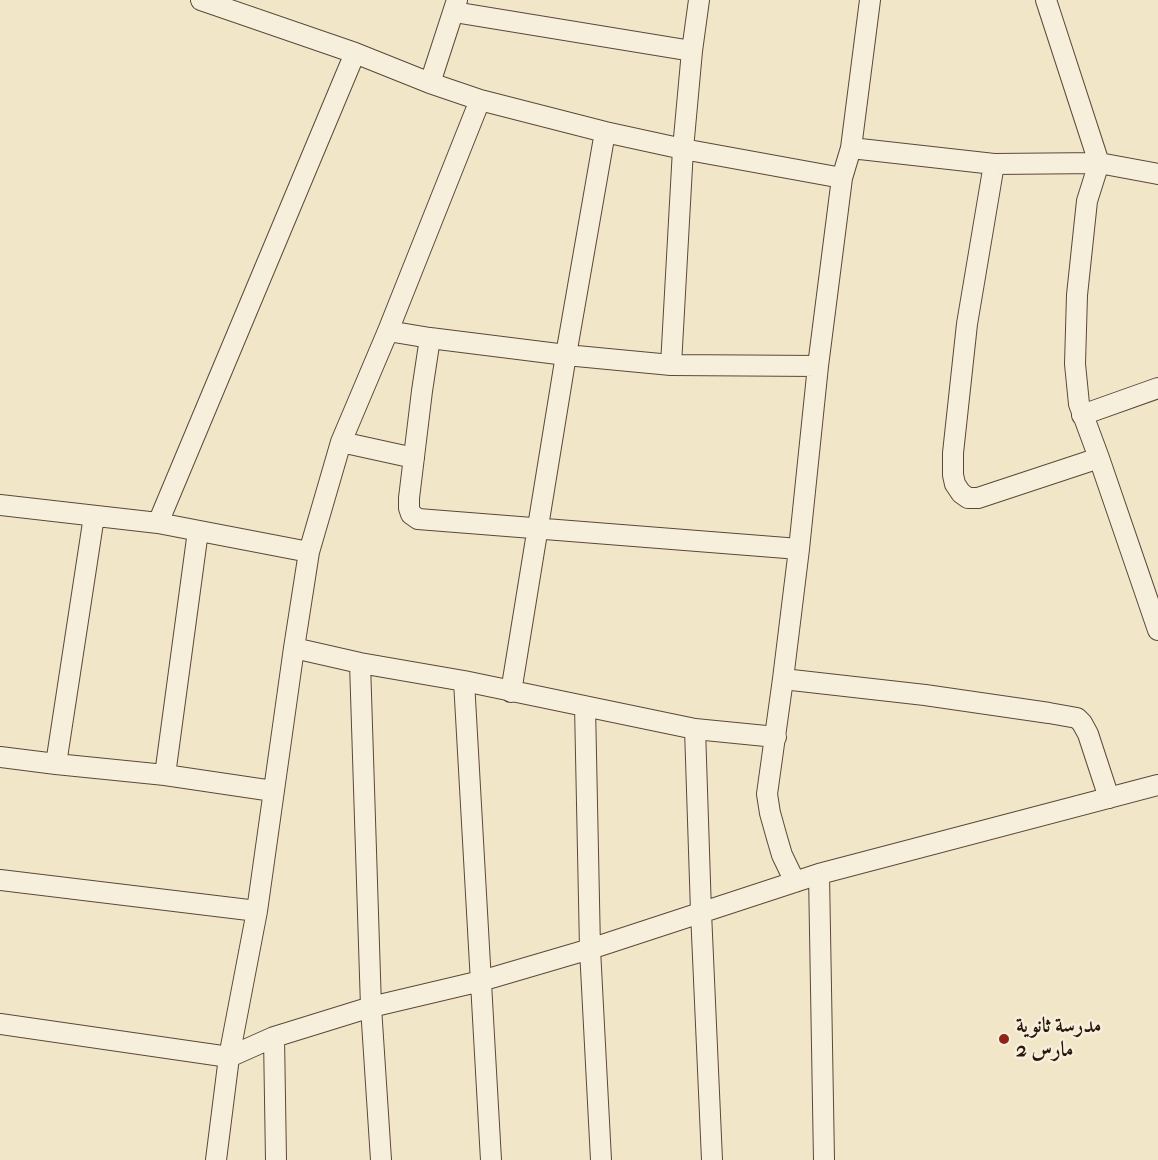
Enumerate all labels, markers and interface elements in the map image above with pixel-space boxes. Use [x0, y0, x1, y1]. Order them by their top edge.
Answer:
place label: مدرسة ثانوية 2 مارس [1016, 1014, 1101, 1064]
marker: مدرسة ثانوية 2 مارس [997, 1032, 1011, 1046]

